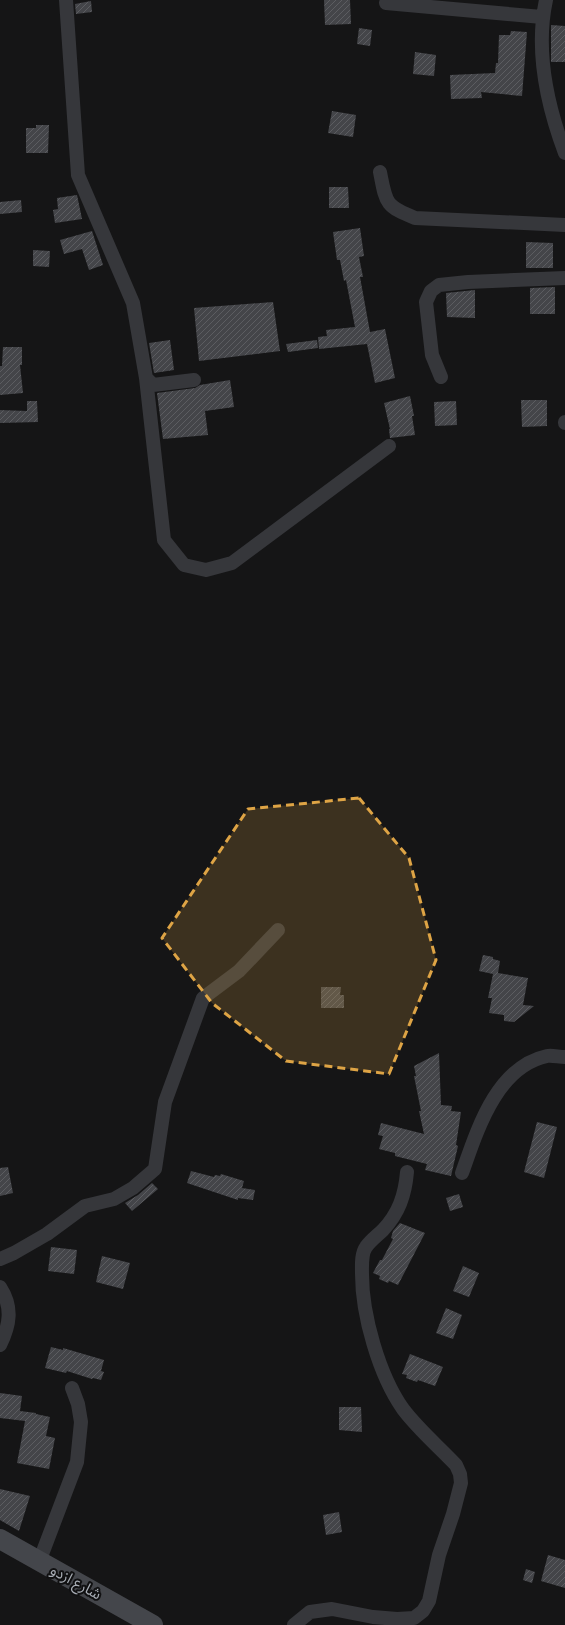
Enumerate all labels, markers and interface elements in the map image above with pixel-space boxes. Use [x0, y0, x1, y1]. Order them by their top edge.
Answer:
street label: شارع ازدو [46, 1560, 105, 1606]

